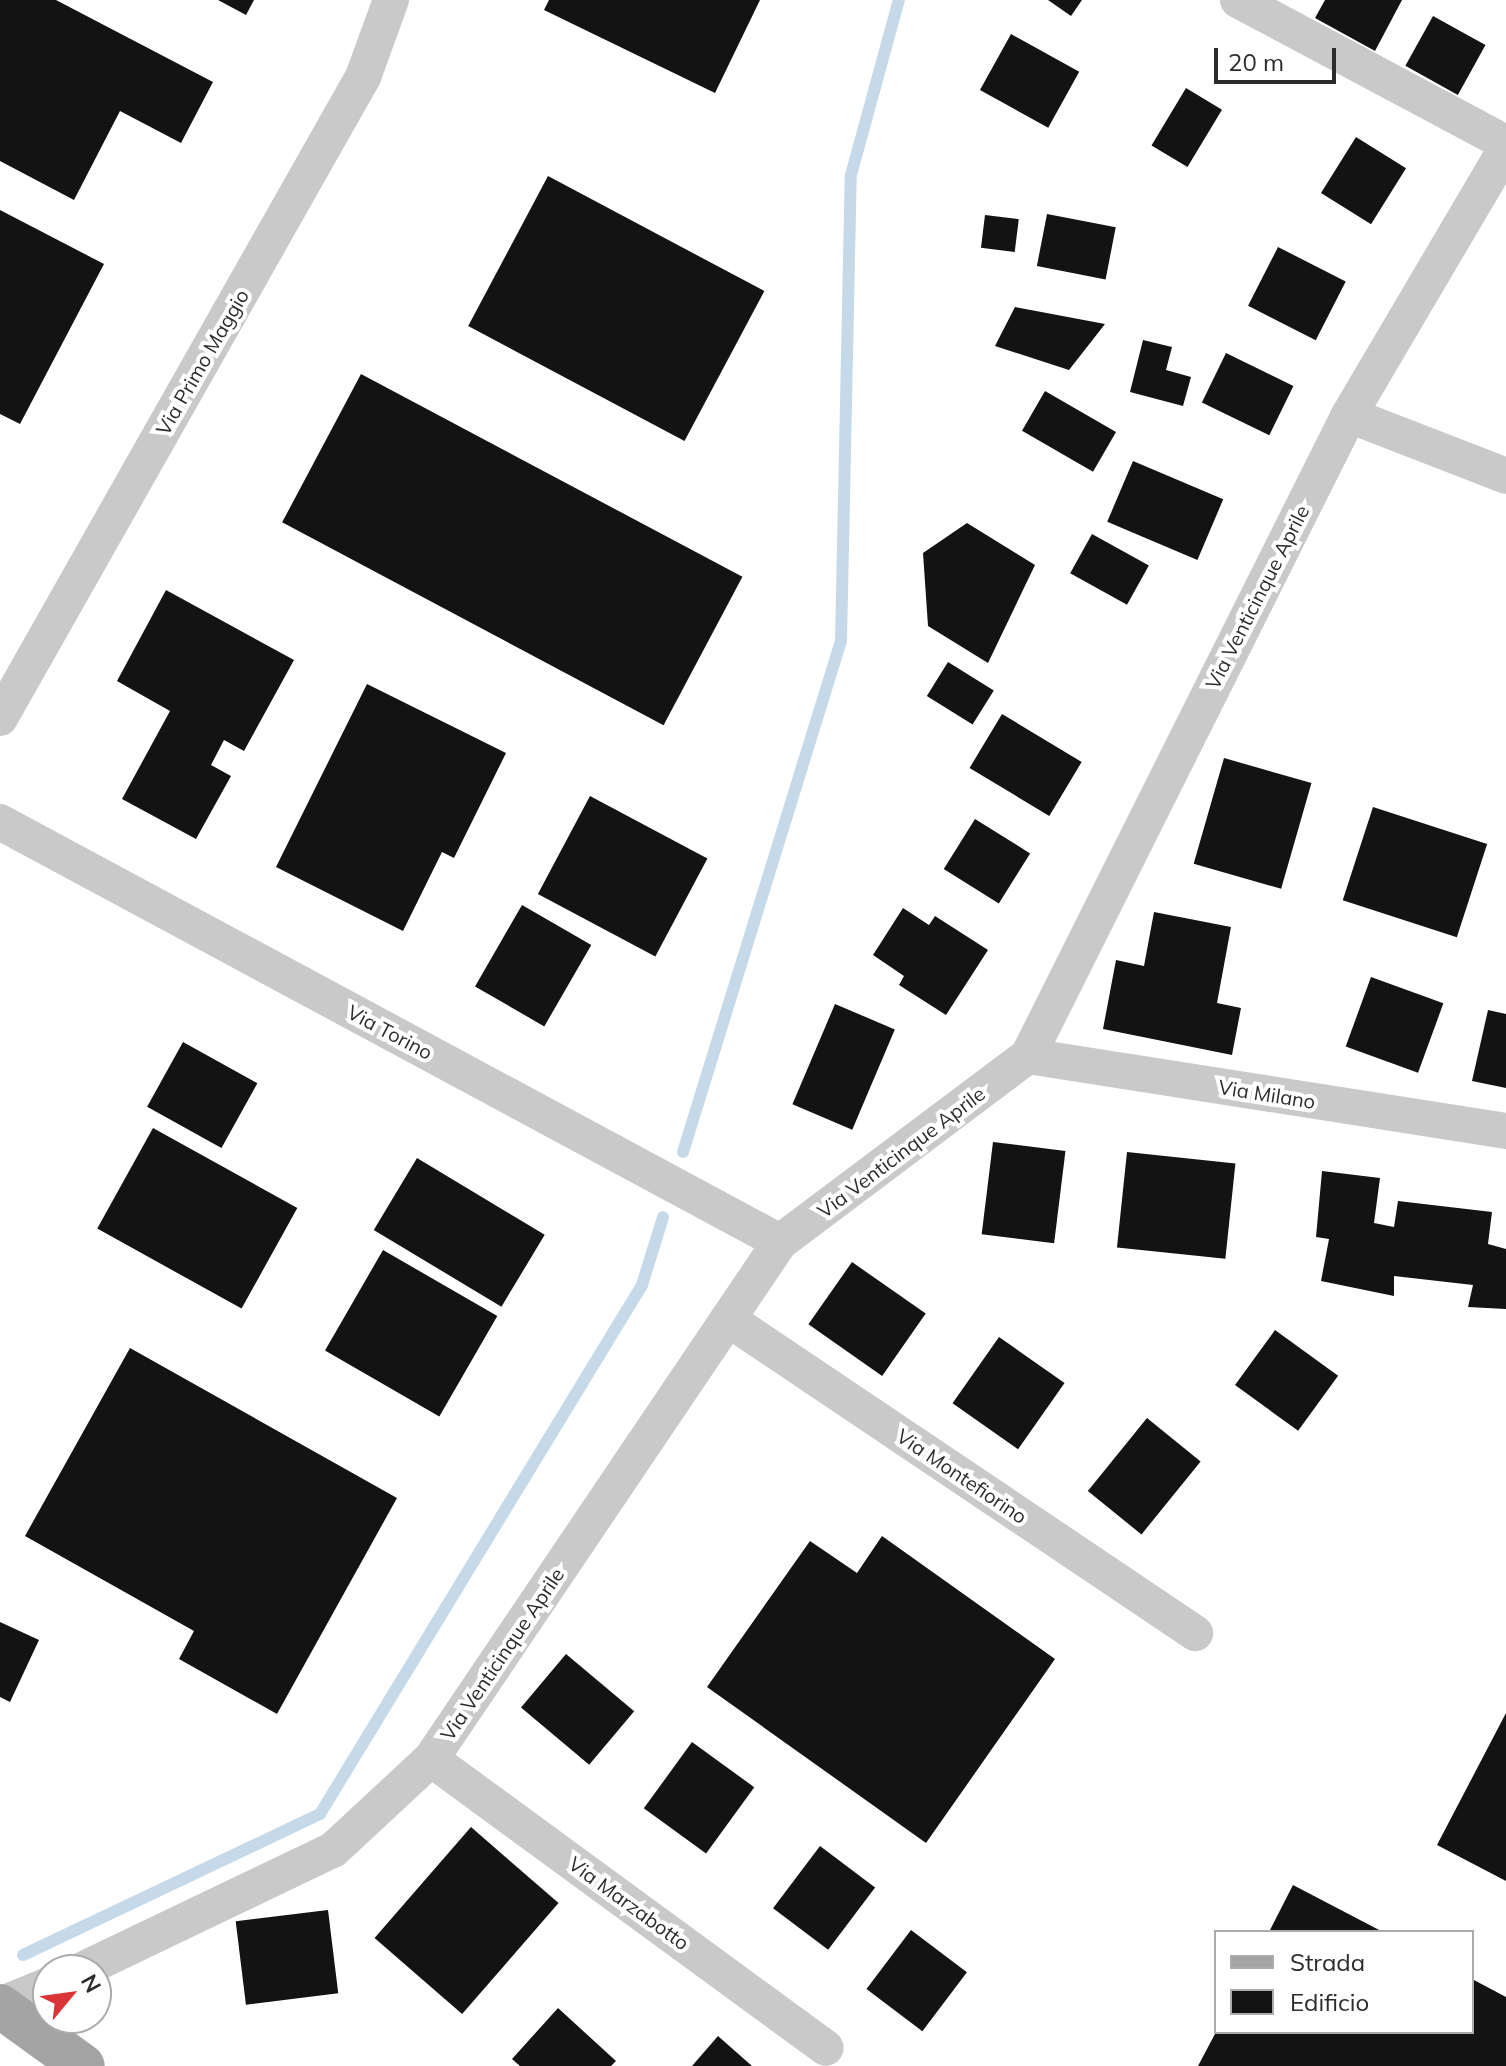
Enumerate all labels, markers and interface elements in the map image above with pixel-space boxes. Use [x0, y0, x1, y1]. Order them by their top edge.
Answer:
scale bar [1218, 32, 1340, 82]
text: 20 m [1228, 47, 1284, 77]
street label: Via Primo Maggio [150, 285, 254, 439]
street label: Via Venticinque Aprile [1200, 501, 1314, 693]
street label: Via Torino [343, 1000, 437, 1064]
street label: Via Milano [1217, 1075, 1317, 1113]
street label: Via Venticinque Aprile [813, 1081, 989, 1223]
street label: Via Montefiorino [892, 1424, 1032, 1528]
street label: Via Venticinque Aprile [435, 1563, 569, 1745]
street label: Via Marzabotto [564, 1851, 694, 1955]
legend [1214, 1930, 1474, 2034]
text: Strada [1290, 1947, 1365, 1977]
north arrow [32, 1954, 112, 2034]
text: N [75, 1969, 108, 1997]
text: Edificio [1290, 1987, 1369, 2017]

